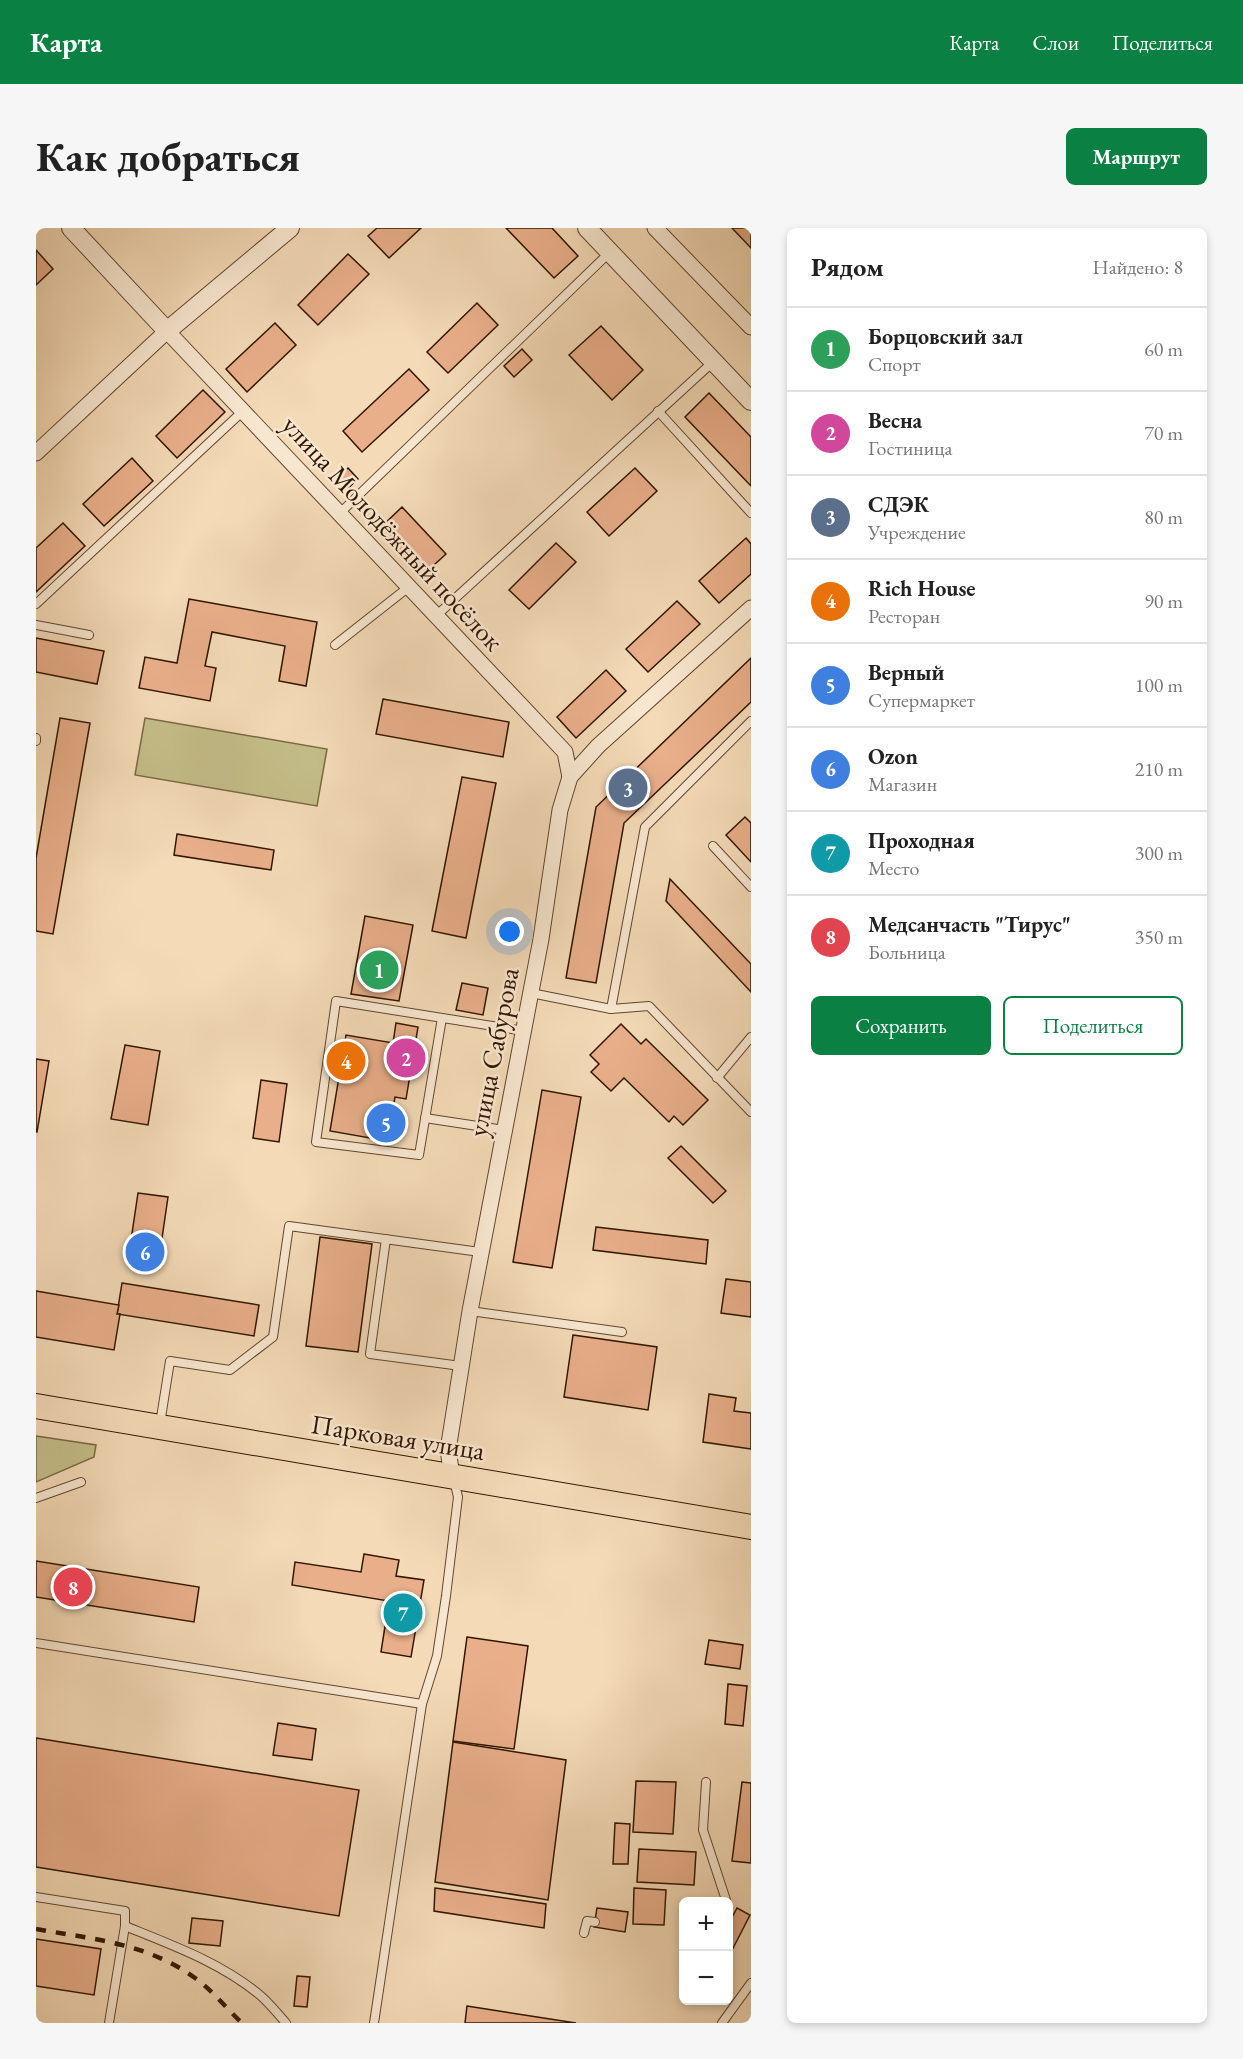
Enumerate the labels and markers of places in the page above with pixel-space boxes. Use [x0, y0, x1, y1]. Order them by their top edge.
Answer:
pin: 3 [608, 766, 648, 810]
pin: 1 [360, 948, 398, 992]
pin: 2 [386, 1036, 425, 1080]
pin: 4 [326, 1038, 366, 1084]
pin: 5 [366, 1100, 406, 1146]
pin: 6 [126, 1230, 164, 1274]
pin: 8 [54, 1564, 93, 1610]
pin: 7 [384, 1590, 422, 1636]

